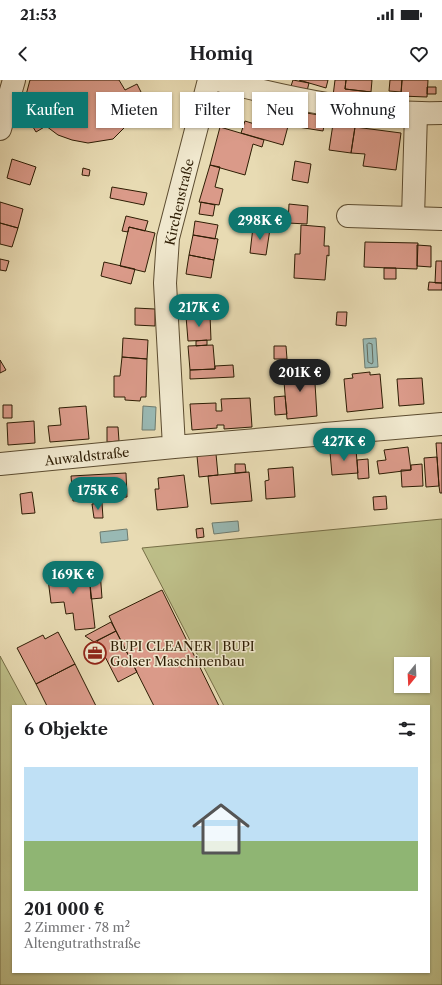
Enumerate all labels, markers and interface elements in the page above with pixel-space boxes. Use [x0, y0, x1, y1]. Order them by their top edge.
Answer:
text: 21:53 [20, 5, 57, 24]
icon: back [12, 43, 34, 65]
text: Homiq [189, 43, 253, 65]
icon: heart [408, 43, 430, 65]
chip: Kaufen [12, 92, 88, 128]
chip: Mieten [96, 92, 172, 128]
chip: Filter [180, 92, 244, 128]
chip: Neu [252, 92, 308, 128]
chip: Wohnung [316, 92, 409, 128]
street label: Kirchenstraße [161, 157, 197, 247]
pin: 298K € [227, 207, 293, 241]
text: 298K € [237, 212, 283, 228]
pin: 217K € [166, 294, 232, 328]
text: 217K € [178, 299, 220, 315]
pin: 201K € [267, 359, 333, 393]
text: 201K € [278, 364, 322, 380]
pin: 427K € [311, 428, 377, 462]
text: 427K € [322, 433, 366, 449]
street label: Auwaldstraße [43, 444, 130, 469]
pin: 175K € [65, 477, 131, 511]
text: 175K € [77, 482, 119, 498]
pin: 169K € [40, 561, 106, 595]
text: 169K € [52, 566, 94, 582]
place label: BUPI CLEANER | BUPI Golser Maschinenbau [110, 638, 255, 669]
office icon: BUPI CLEANER | BUPI Golser Maschinenbau [82, 640, 108, 666]
north arrow [394, 657, 430, 693]
map controls [394, 657, 430, 693]
icon: filters [396, 718, 418, 740]
text: 6 Objekte [24, 719, 108, 739]
icon: home [185, 793, 257, 865]
text: 201 000 € [24, 899, 104, 919]
text: 2 Zimmer · 78 m² [24, 919, 130, 935]
text: Altengutrathstraße [24, 935, 141, 951]

